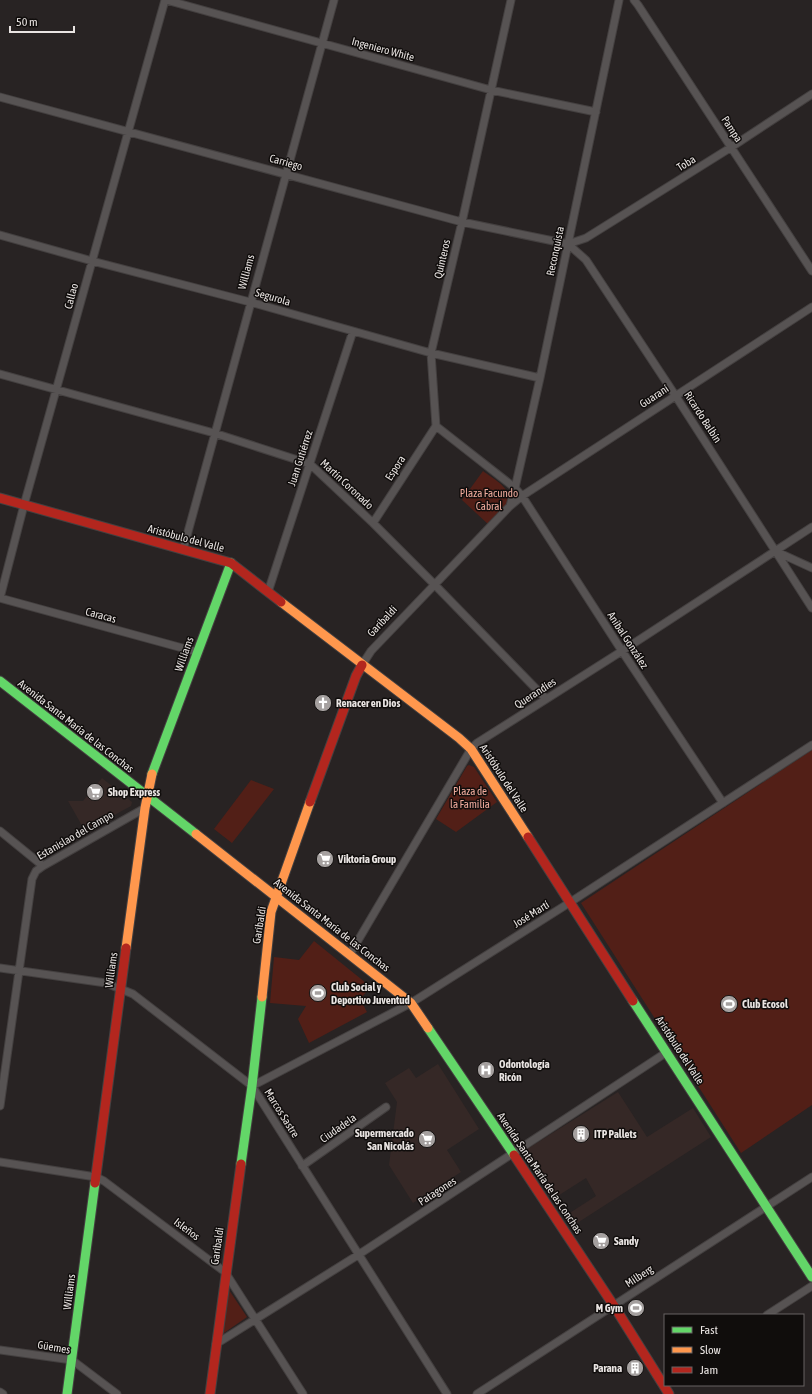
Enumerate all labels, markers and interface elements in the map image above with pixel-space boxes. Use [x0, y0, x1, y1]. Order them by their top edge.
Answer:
scale bar [10, 8, 74, 34]
text: 50 m [16, 15, 38, 29]
street label: Ingeniero White [350, 35, 416, 63]
street label: Pampa [719, 114, 745, 144]
street label: Carriego [268, 152, 304, 172]
street label: Toba [674, 153, 698, 173]
street label: Reconquista [544, 225, 566, 277]
street label: Quinteros [432, 238, 452, 280]
street label: Williams [236, 253, 256, 291]
street label: Callao [62, 282, 80, 310]
street label: Segurola [254, 286, 292, 308]
street label: Guaraní [637, 382, 671, 410]
street label: Ricardo Balbín [682, 389, 724, 445]
street label: Juan Gutiérrez [285, 428, 315, 487]
street label: Espora [383, 453, 407, 483]
street label: Martín Coronado [318, 457, 376, 511]
park label: Plaza Facundo Cabral [460, 487, 518, 512]
street label: Aristóbulo del Valle [146, 522, 226, 554]
street label: Garibaldi [365, 603, 399, 639]
street label: Caracas [84, 605, 118, 625]
street label: Aníbal González [605, 609, 651, 671]
street label: Williams [172, 635, 196, 673]
street label: Querandíes [512, 675, 558, 711]
street label: Avenida Santa María de las Conchas [16, 677, 136, 775]
church icon: Renacer en Dios [313, 693, 333, 713]
place label: Renacer en Dios [336, 697, 400, 709]
street label: Aristóbulo del Valle [478, 742, 530, 814]
supermarket icon: Shop Express [85, 782, 105, 802]
park label: Plaza de la Familia [450, 785, 490, 810]
place label: Shop Express [108, 786, 160, 798]
street label: Estanislao del Campo [35, 808, 115, 862]
supermarket icon: Viktoria Group [315, 849, 335, 869]
place label: Viktoria Group [337, 853, 396, 865]
street label: Avenida Santa María de las Conchas [272, 876, 392, 974]
street label: José Martí [511, 898, 552, 930]
street label: Garibaldi [250, 905, 268, 945]
street label: Williams [103, 951, 119, 989]
place label: Club Social y Deportivo Juventud [331, 981, 410, 1006]
sports icon: Club Social y Deportivo Juventud [308, 983, 328, 1003]
sports icon: Club Ecosol [719, 994, 739, 1014]
place label: Club Ecosol [742, 998, 789, 1010]
street label: Aristóbulo del Valle [654, 1014, 706, 1086]
place label: Odontología Ricón [499, 1058, 550, 1083]
hospital icon: Odontología Ricón [476, 1060, 496, 1080]
street label: Marcos Sastre [262, 1086, 302, 1140]
street label: Avenida Santa María de las Conchas [495, 1110, 585, 1236]
street label: Ciudadela [318, 1111, 358, 1145]
building icon: ITP Pallets [571, 1124, 591, 1144]
place label: Supermercado San Nicolás [355, 1127, 414, 1152]
place label: ITP Pallets [594, 1128, 637, 1140]
supermarket icon: Supermercado San Nicolás [417, 1129, 437, 1149]
street label: Patagones [416, 1174, 458, 1208]
street label: Isleños [172, 1216, 202, 1243]
street label: Garibaldi [208, 1227, 226, 1265]
supermarket icon: Sandy [591, 1231, 611, 1251]
place label: Sandy [614, 1235, 639, 1247]
street label: Milberg [623, 1262, 655, 1289]
street label: Williams [61, 1273, 77, 1310]
sports icon: M Gym [626, 1298, 646, 1318]
place label: M Gym [596, 1302, 623, 1314]
legend [664, 1314, 804, 1386]
text: Fast [700, 1323, 718, 1337]
street label: Güemes [37, 1338, 71, 1356]
text: Slow [700, 1343, 721, 1357]
building icon: Parana [625, 1358, 645, 1378]
place label: Parana [593, 1362, 622, 1374]
text: Jam [700, 1363, 718, 1377]

